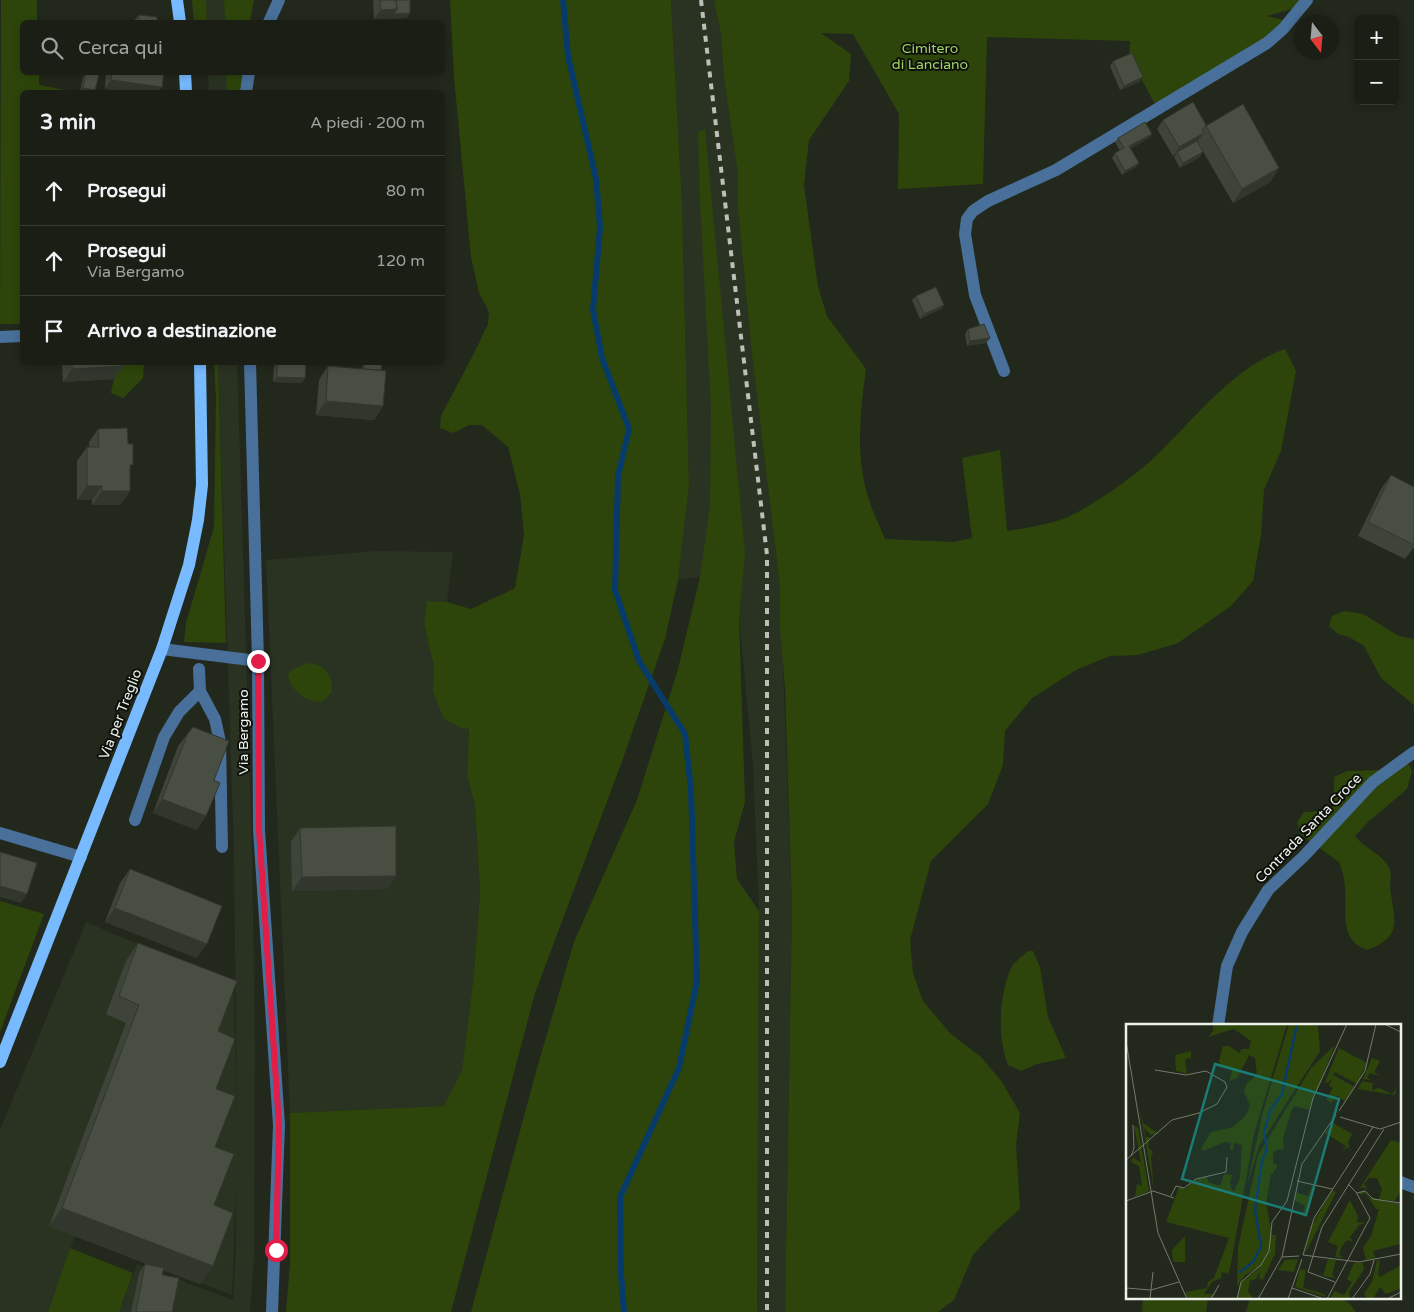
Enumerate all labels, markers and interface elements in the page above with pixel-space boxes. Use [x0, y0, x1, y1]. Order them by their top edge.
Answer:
north arrow [1294, 15, 1339, 60]
map controls [1354, 15, 1399, 105]
button: + [1354, 15, 1399, 60]
search box [20, 20, 445, 75]
icon: search [38, 34, 66, 62]
text: Cerca qui [78, 37, 163, 59]
park label: Cimitero di Lanciano [892, 40, 968, 73]
button: − [1354, 60, 1399, 105]
text: 3 min [40, 110, 96, 135]
text: A piedi · 200 m [310, 113, 425, 133]
icon: ahead [40, 177, 68, 205]
text: Prosegui [87, 180, 166, 202]
text: 80 m [386, 181, 425, 201]
text: Prosegui [87, 240, 166, 262]
icon: ahead [40, 247, 68, 275]
text: 120 m [376, 251, 425, 271]
text: Via Bergamo [87, 262, 185, 282]
icon: arrive [40, 317, 68, 345]
text: Arrivo a destinazione [87, 320, 277, 342]
route end [247, 650, 270, 673]
street label: Via per Treglio [95, 667, 146, 762]
street label: Via Bergamo [235, 689, 252, 775]
street label: Contrada Santa Croce [1252, 770, 1365, 887]
inset map [1126, 1024, 1402, 1300]
route start [265, 1239, 288, 1262]

